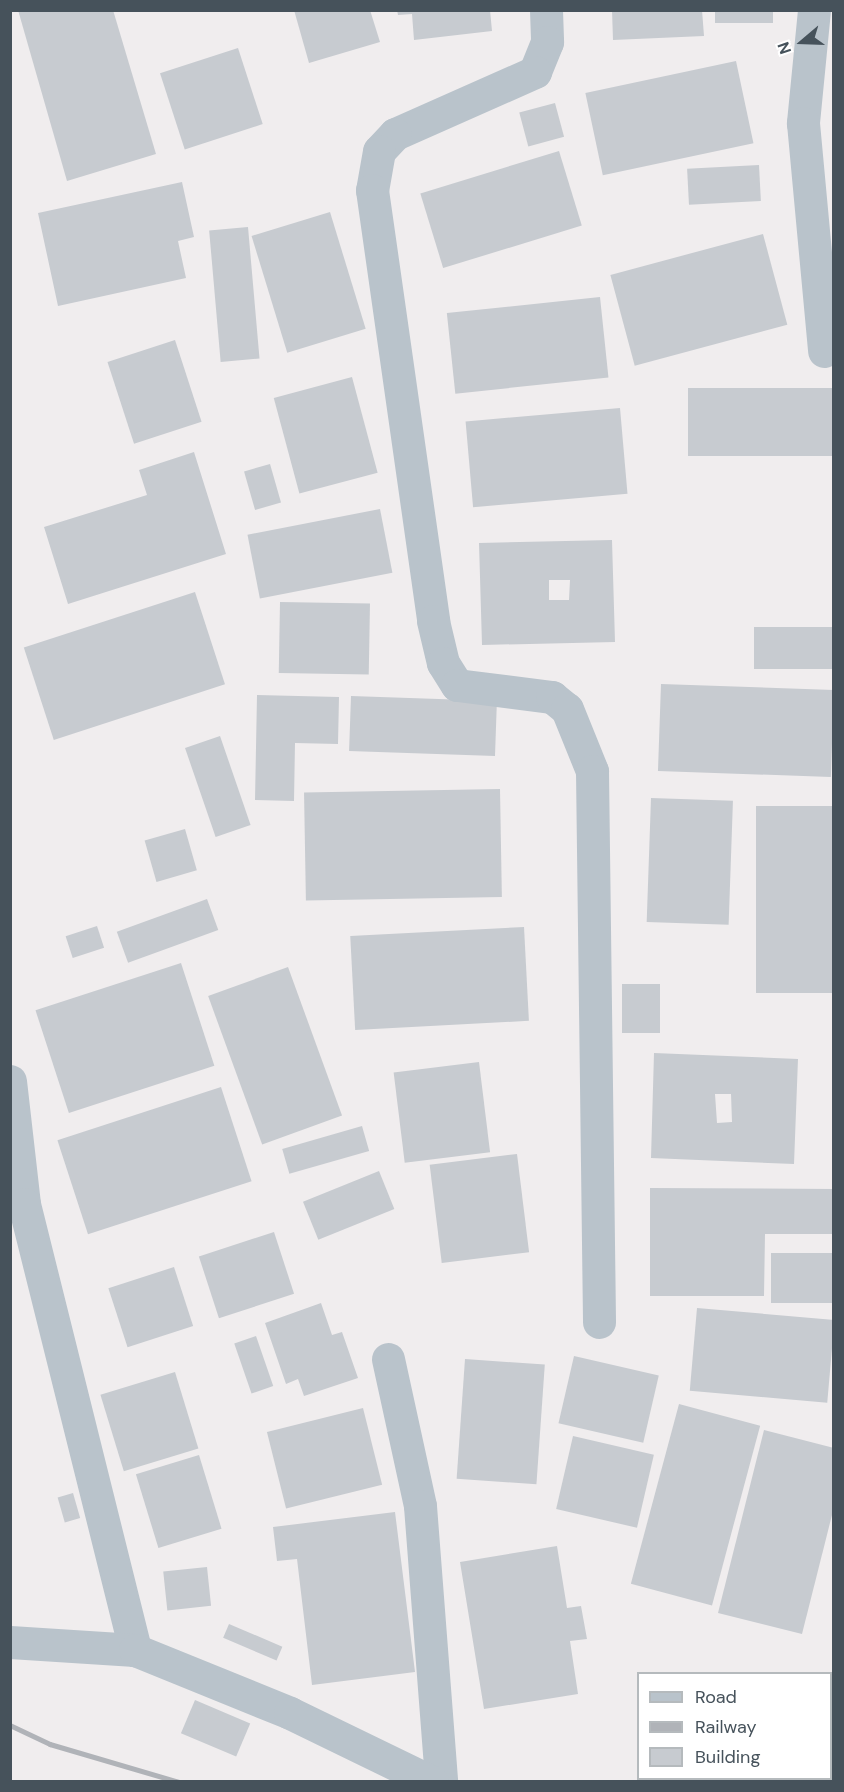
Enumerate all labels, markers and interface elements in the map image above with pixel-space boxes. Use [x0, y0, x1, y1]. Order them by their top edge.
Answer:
north arrow [772, 12, 832, 72]
text: N [773, 39, 796, 57]
legend [637, 1672, 832, 1780]
text: Road [695, 1685, 737, 1709]
text: Railway [695, 1715, 757, 1739]
text: Building [695, 1745, 760, 1769]

